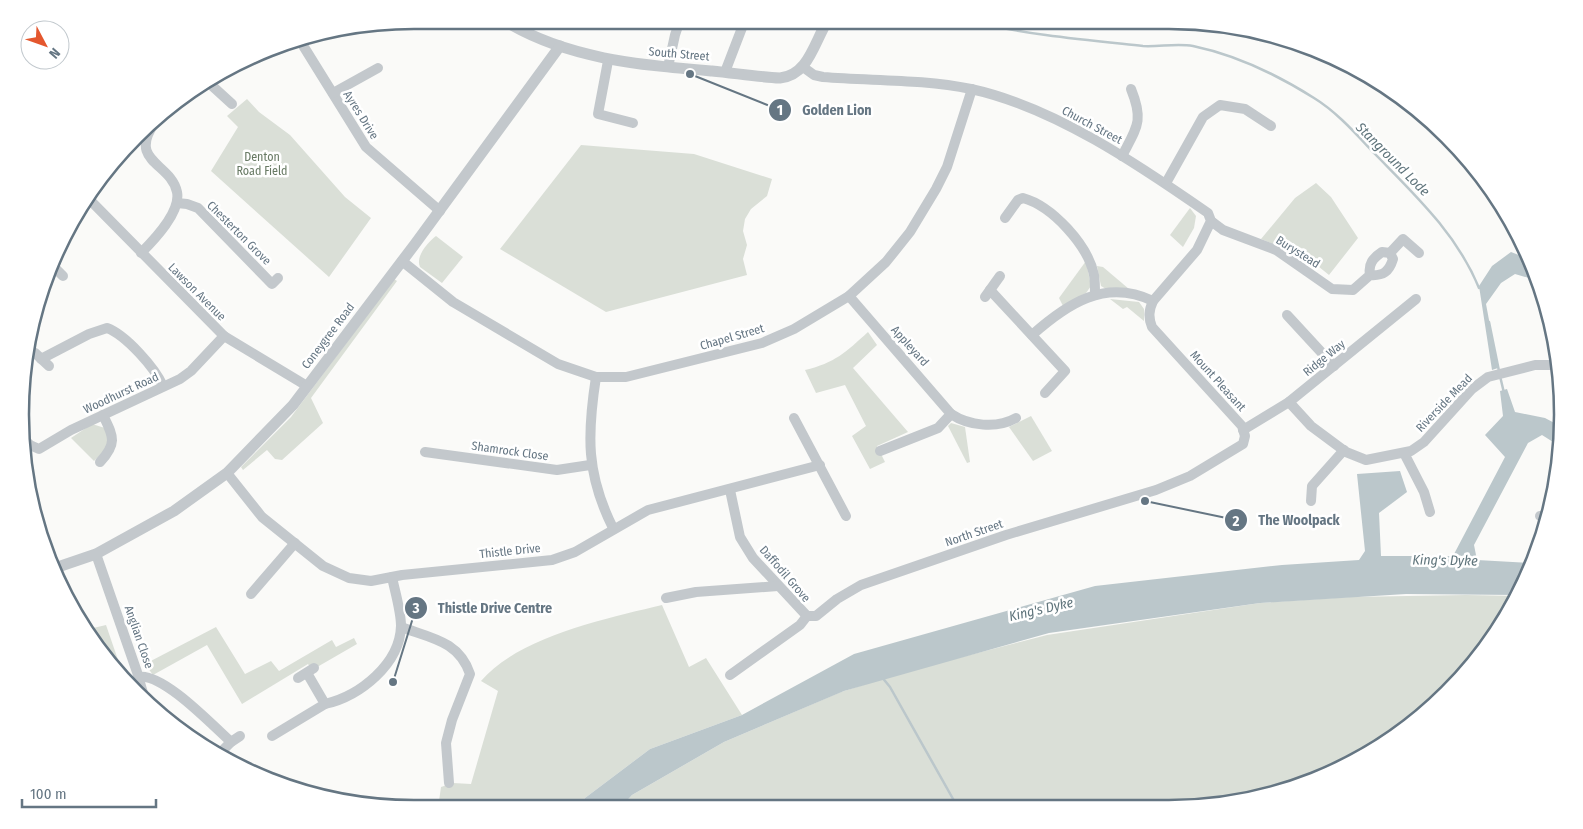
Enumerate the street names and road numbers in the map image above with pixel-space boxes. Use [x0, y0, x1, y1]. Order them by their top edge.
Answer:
street label: South Street [648, 44, 710, 64]
street label: Ayres Drive [341, 88, 381, 142]
street label: Church Street [1059, 103, 1125, 147]
street label: Chesterton Grove [204, 198, 274, 268]
street label: Burystead [1273, 233, 1323, 271]
street label: Lawson Avenue [165, 260, 229, 324]
street label: Coneygree Road [299, 300, 357, 372]
street label: Chapel Street [698, 321, 766, 353]
street label: Appleyard [888, 323, 932, 369]
street label: Ridge Way [1300, 336, 1348, 379]
street label: Mount Pleasant [1187, 348, 1249, 414]
street label: Woodhurst Road [81, 369, 161, 417]
street label: Riverside Mead [1413, 371, 1475, 435]
street label: Shamrock Close [471, 439, 549, 463]
street label: North Street [943, 517, 1005, 549]
street label: Thistle Drive [479, 541, 541, 561]
street label: Daffodil Grove [757, 543, 813, 605]
street label: Anglian Close [122, 604, 156, 671]

